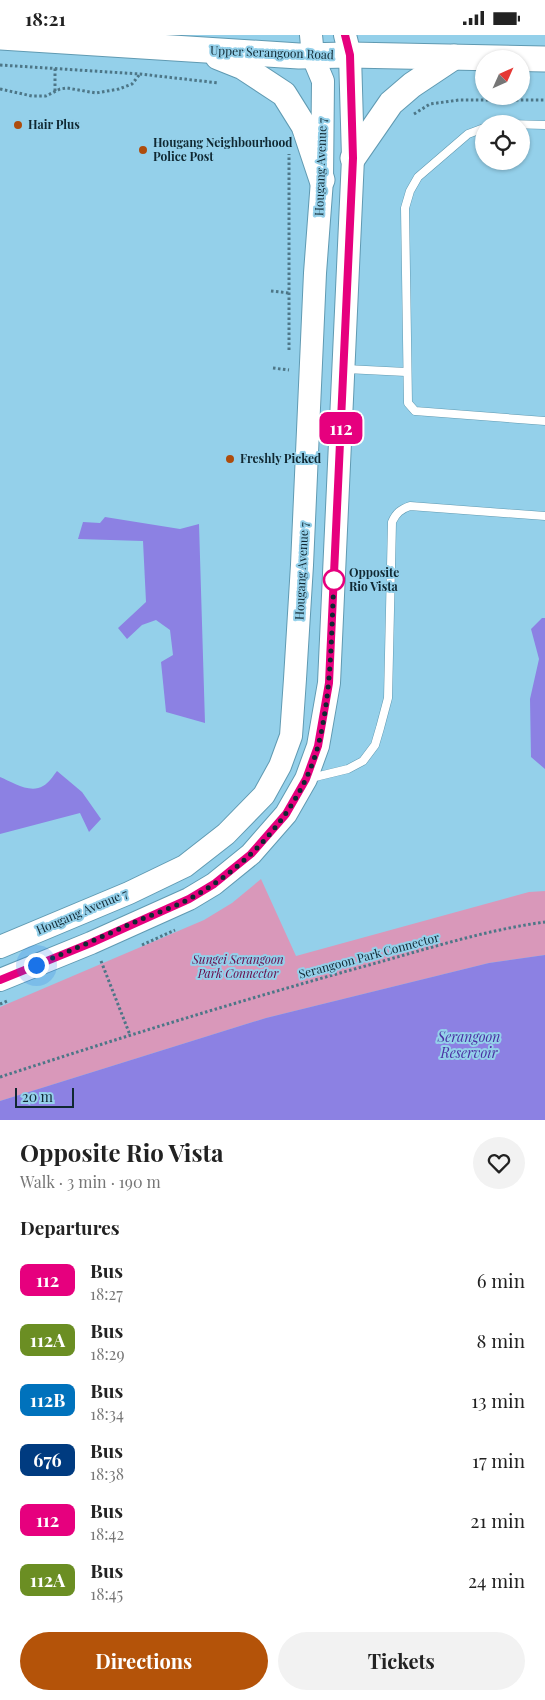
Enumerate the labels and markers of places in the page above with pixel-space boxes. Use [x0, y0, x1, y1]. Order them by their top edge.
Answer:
place label: Hair Plus [28, 116, 80, 132]
marker: Hair Plus [12, 119, 24, 131]
place label: Hougang Neighbourhood Police Post [153, 134, 292, 164]
marker: Hougang Neighbourhood Police Post [137, 144, 149, 156]
place label: Freshly Picked [240, 450, 321, 466]
marker: Freshly Picked [224, 453, 236, 465]
place label: Opposite Rio Vista [349, 564, 399, 594]
marker: Opposite Rio Vista [323, 569, 345, 591]

